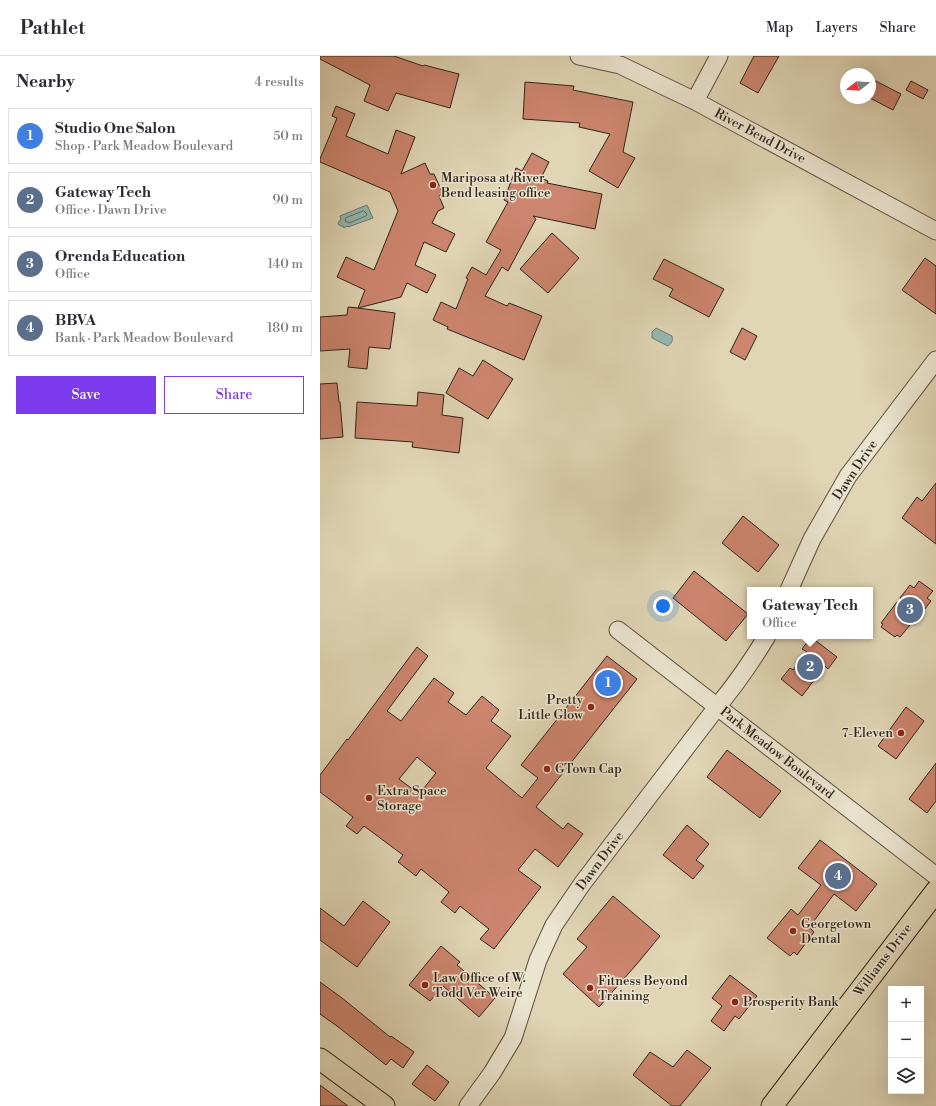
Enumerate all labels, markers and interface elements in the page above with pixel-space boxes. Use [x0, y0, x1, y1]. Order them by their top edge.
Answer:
text: Pathlet [20, 16, 85, 40]
text: Map [766, 19, 793, 37]
text: Layers [815, 19, 858, 37]
text: Share [880, 19, 916, 37]
north arrow [840, 68, 876, 104]
text: Nearby [16, 71, 75, 93]
text: 4 results [254, 74, 304, 90]
street label: River Bend Drive [712, 105, 809, 167]
text: Studio One Salon [55, 119, 175, 138]
text: 1 [27, 128, 33, 144]
text: 50 m [273, 128, 303, 144]
text: Shop · Park Meadow Boulevard [55, 138, 233, 154]
place label: Mariposa at River Bend leasing office [440, 170, 551, 201]
marker: Mariposa at River Bend leasing office [428, 180, 438, 190]
text: Gateway Tech [55, 183, 151, 202]
text: 2 [26, 192, 34, 208]
text: 90 m [272, 192, 303, 208]
text: Office · Dawn Drive [55, 202, 167, 218]
text: Orenda Education [55, 247, 185, 266]
text: 3 [26, 256, 34, 272]
text: 140 m [267, 256, 303, 272]
text: Office [55, 266, 90, 282]
text: BBVA [55, 311, 96, 330]
text: 4 [26, 320, 34, 336]
text: 180 m [267, 320, 303, 336]
text: Bank · Park Meadow Boulevard [55, 330, 233, 346]
button: Save [16, 376, 156, 414]
button: Share [164, 376, 304, 414]
street label: Dawn Drive [829, 437, 881, 503]
popup [747, 587, 873, 639]
pin: 3 [897, 595, 923, 625]
your location [653, 596, 673, 616]
text: Gateway Tech [762, 596, 858, 615]
text: Office [762, 615, 797, 631]
pin: 2 [797, 652, 823, 682]
pin: 1 [595, 668, 621, 698]
place label: Pretty Little Glow [518, 692, 584, 723]
marker: Pretty Little Glow [586, 702, 596, 712]
street label: Park Meadow Boulevard [717, 703, 838, 803]
place label: 7-Eleven [842, 725, 893, 741]
marker: 7-Eleven [896, 728, 906, 738]
place label: GTown Cap [555, 761, 622, 777]
marker: GTown Cap [542, 764, 552, 774]
place label: Extra Space Storage [377, 783, 447, 814]
marker: Extra Space Storage [364, 793, 374, 803]
street label: Dawn Drive [573, 828, 627, 893]
pin: 4 [825, 861, 851, 891]
place label: Georgetown Dental [801, 916, 872, 947]
street label: Williams Drive [850, 920, 916, 1000]
marker: Georgetown Dental [788, 926, 798, 936]
place label: Law Office of W. Todd Ver Weire [433, 970, 526, 1001]
place label: Fitness Beyond Training [598, 973, 688, 1004]
marker: Law Office of W. Todd Ver Weire [420, 980, 430, 990]
marker: Fitness Beyond Training [585, 983, 595, 993]
map controls [888, 986, 924, 1094]
button: + [888, 986, 924, 1022]
place label: Prosperity Bank [743, 994, 840, 1010]
marker: Prosperity Bank [730, 997, 740, 1007]
button: − [888, 1022, 924, 1058]
button: layers [888, 1058, 924, 1094]

